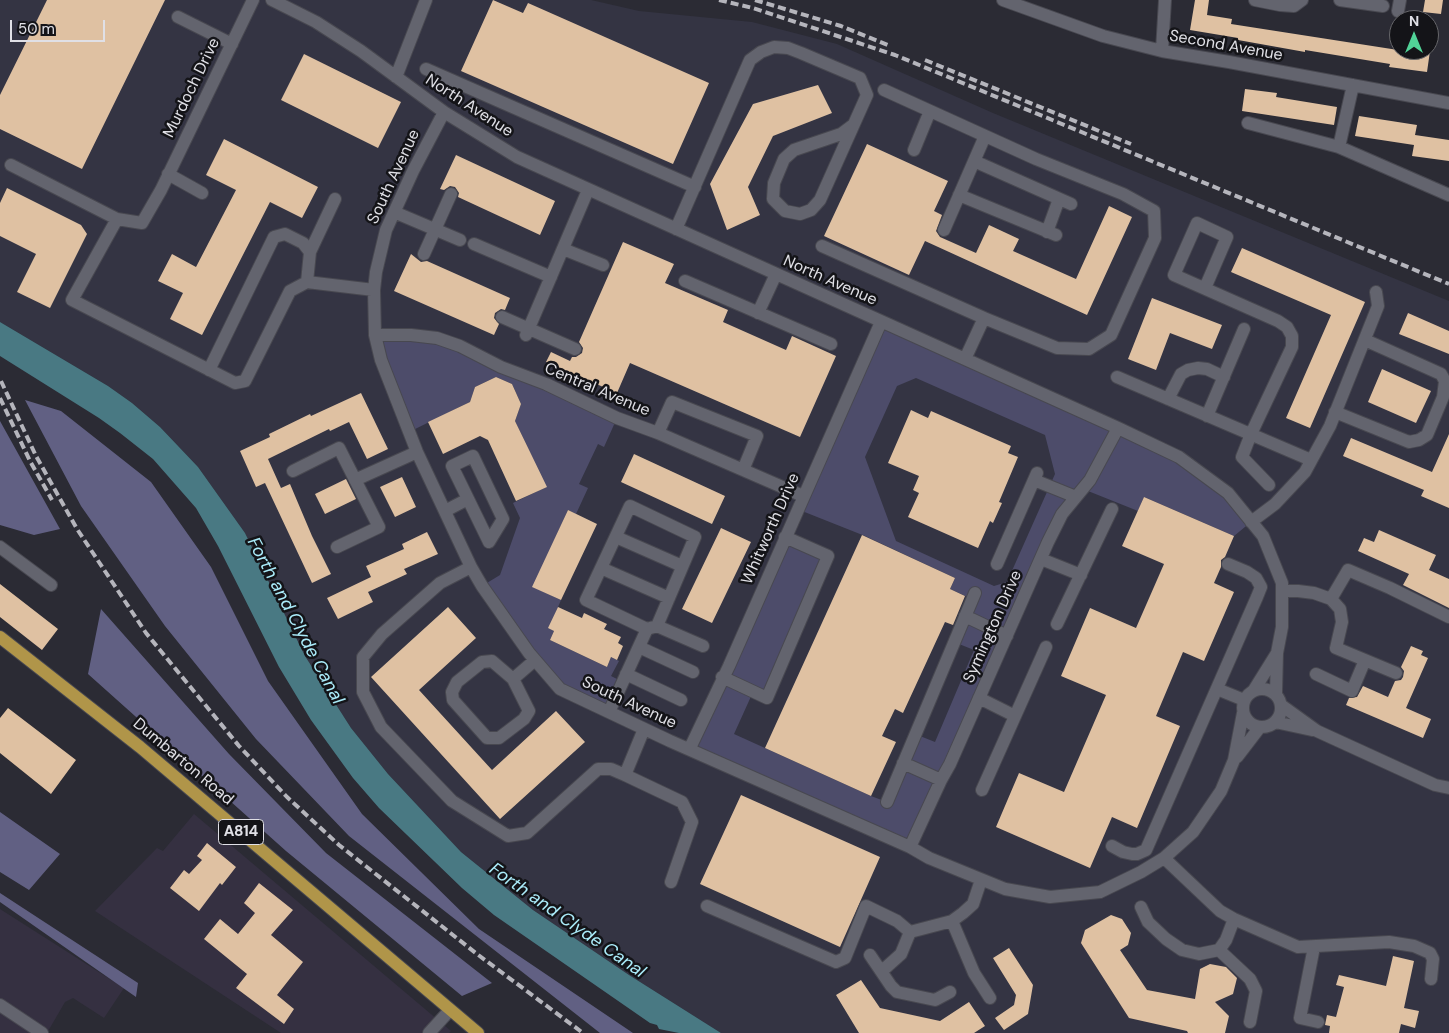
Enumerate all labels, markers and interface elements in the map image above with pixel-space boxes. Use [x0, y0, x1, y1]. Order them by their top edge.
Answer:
scale bar [12, 10, 108, 42]
north arrow [1389, 10, 1439, 60]
text: N [1409, 12, 1419, 30]
text: 50 m [18, 19, 55, 39]
street label: Second Avenue [1168, 27, 1284, 65]
street label: Murdoch Drive [160, 35, 224, 141]
street label: North Avenue [422, 71, 516, 141]
street label: South Avenue [364, 127, 424, 227]
street label: North Avenue [780, 252, 880, 310]
street label: Central Avenue [541, 359, 653, 421]
street label: Whitworth Drive [738, 470, 804, 588]
water label: Forth and Clyde Canal [242, 534, 348, 708]
street label: Symington Drive [960, 568, 1026, 686]
street label: South Avenue [579, 673, 679, 733]
street label: Dumbarton Road [129, 714, 237, 810]
road number: A814 [218, 820, 264, 844]
water label: Forth and Clyde Canal [485, 859, 649, 983]

